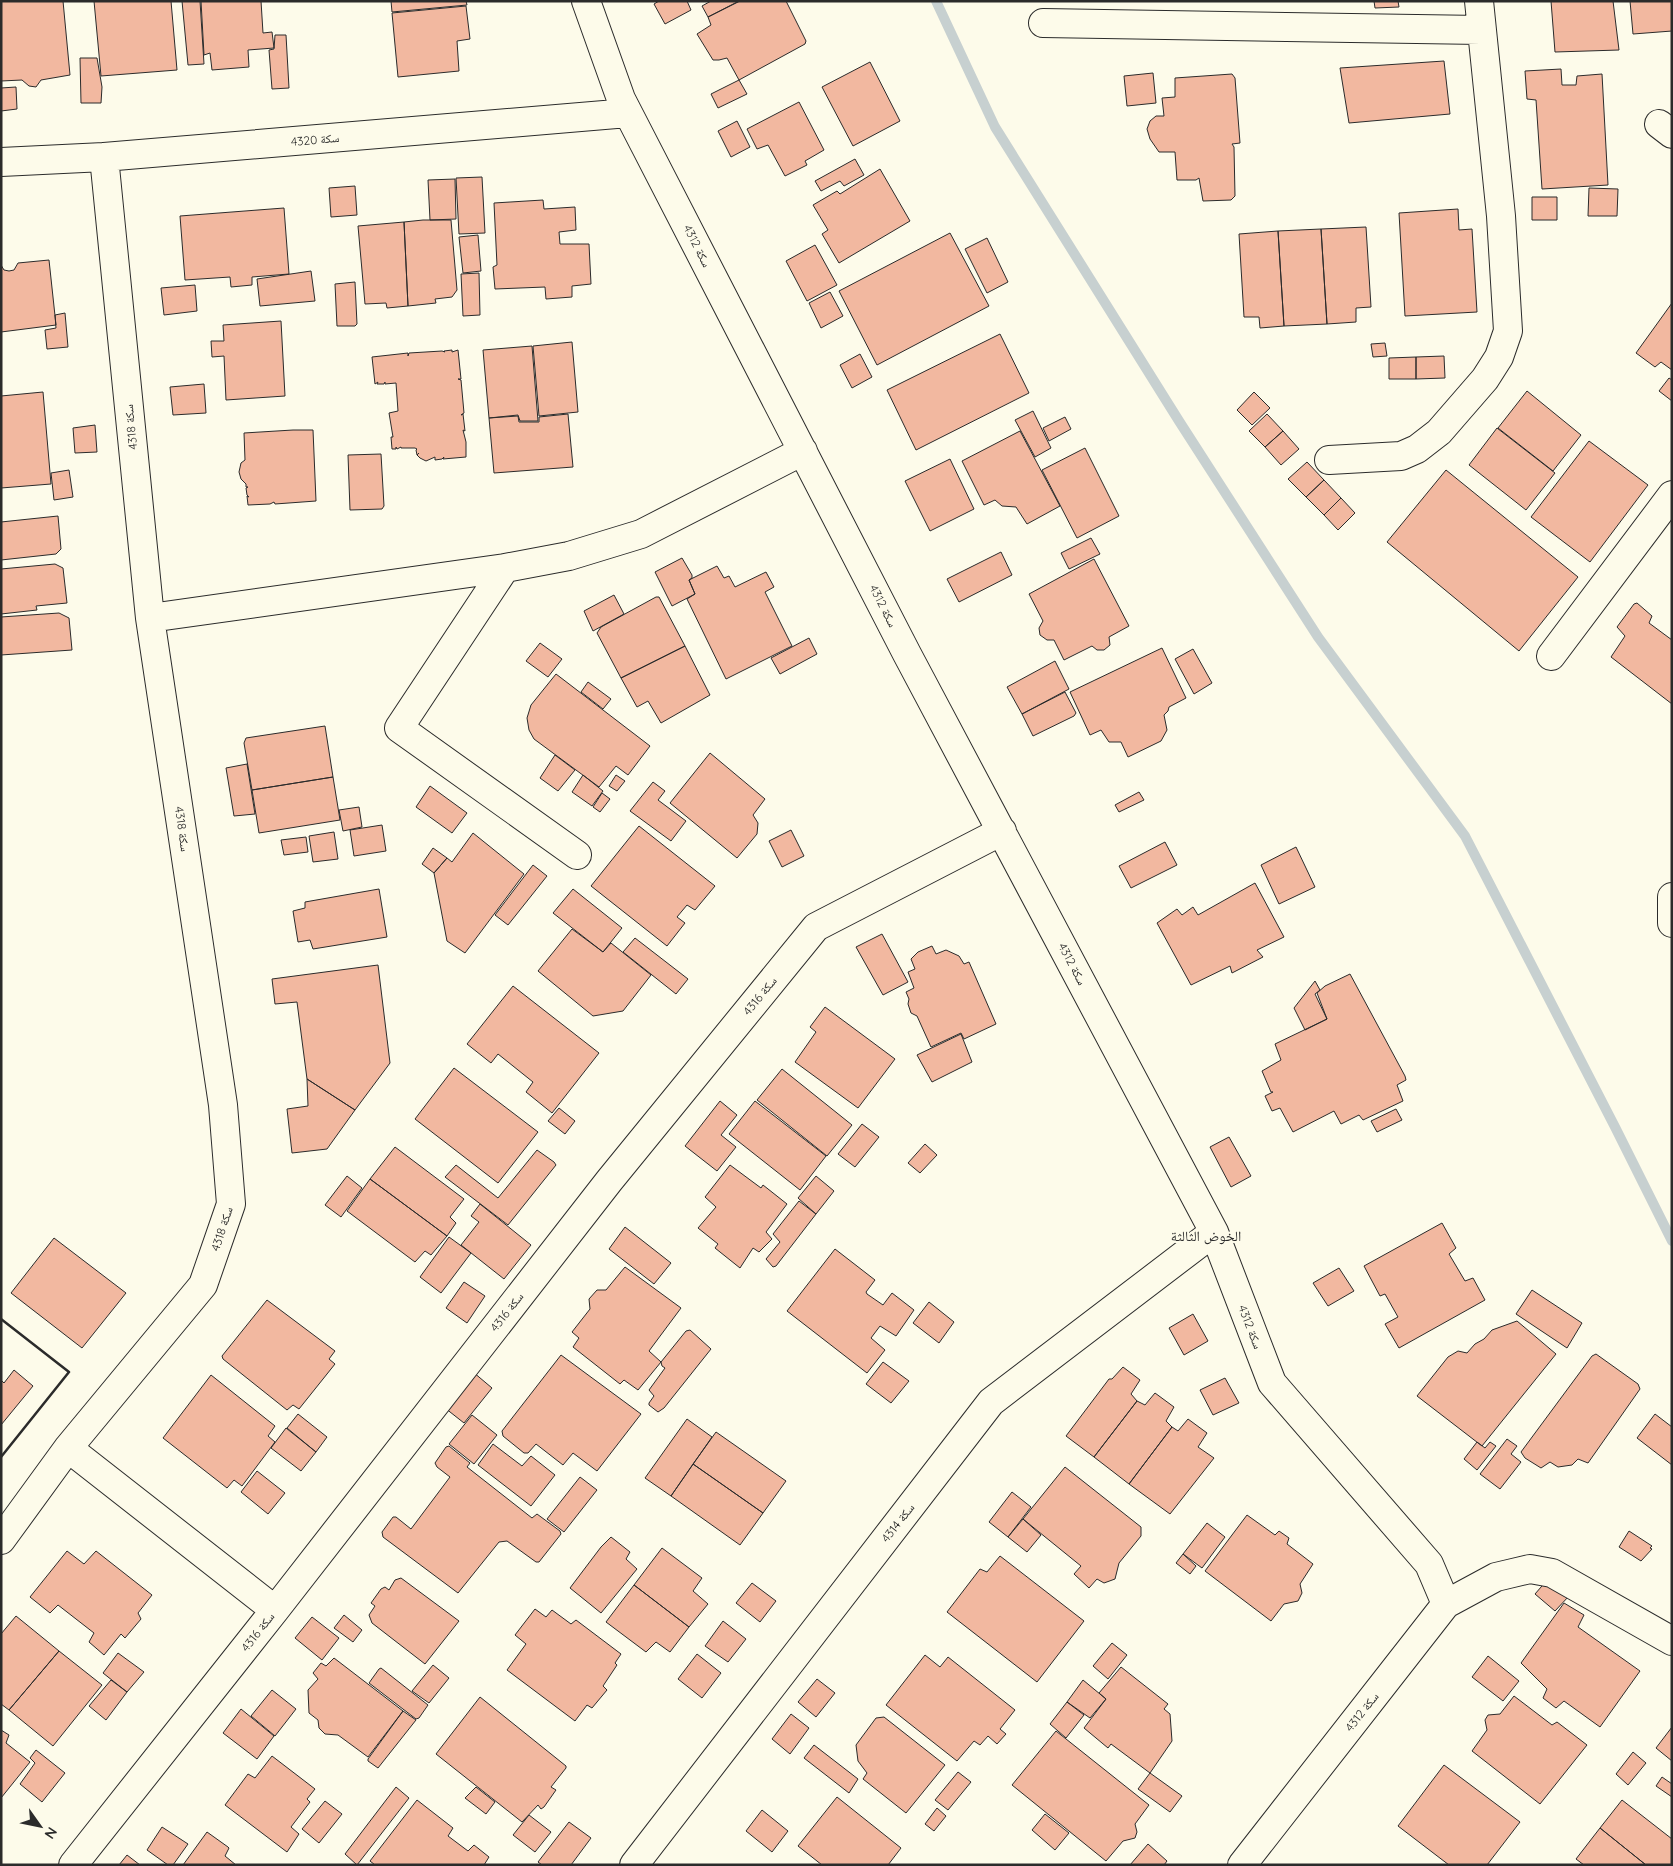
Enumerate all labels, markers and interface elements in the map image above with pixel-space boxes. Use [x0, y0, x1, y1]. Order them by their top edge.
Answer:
street label: سكة 4320 [290, 130, 340, 149]
street label: سكة 4312 [680, 222, 715, 270]
street label: سكة 4318 [121, 403, 140, 451]
street label: سكة 4312 [866, 582, 901, 630]
street label: سكة 4318 [172, 805, 193, 853]
street label: سكة 4312 [1055, 940, 1090, 988]
street label: سكة 4316 [739, 973, 780, 1018]
street label: سكة 4318 [207, 1205, 236, 1253]
district label: الخوض الثالثة [1171, 1227, 1241, 1245]
street label: سكة 4316 [487, 1289, 527, 1334]
street label: سكة 4312 [1235, 1303, 1266, 1351]
street label: سكة 4314 [878, 1500, 918, 1545]
street label: سكة 4316 [238, 1609, 278, 1654]
street label: سكة 4312 [1342, 1689, 1382, 1734]
north arrow [15, 1801, 65, 1851]
text: N [41, 1824, 61, 1842]

